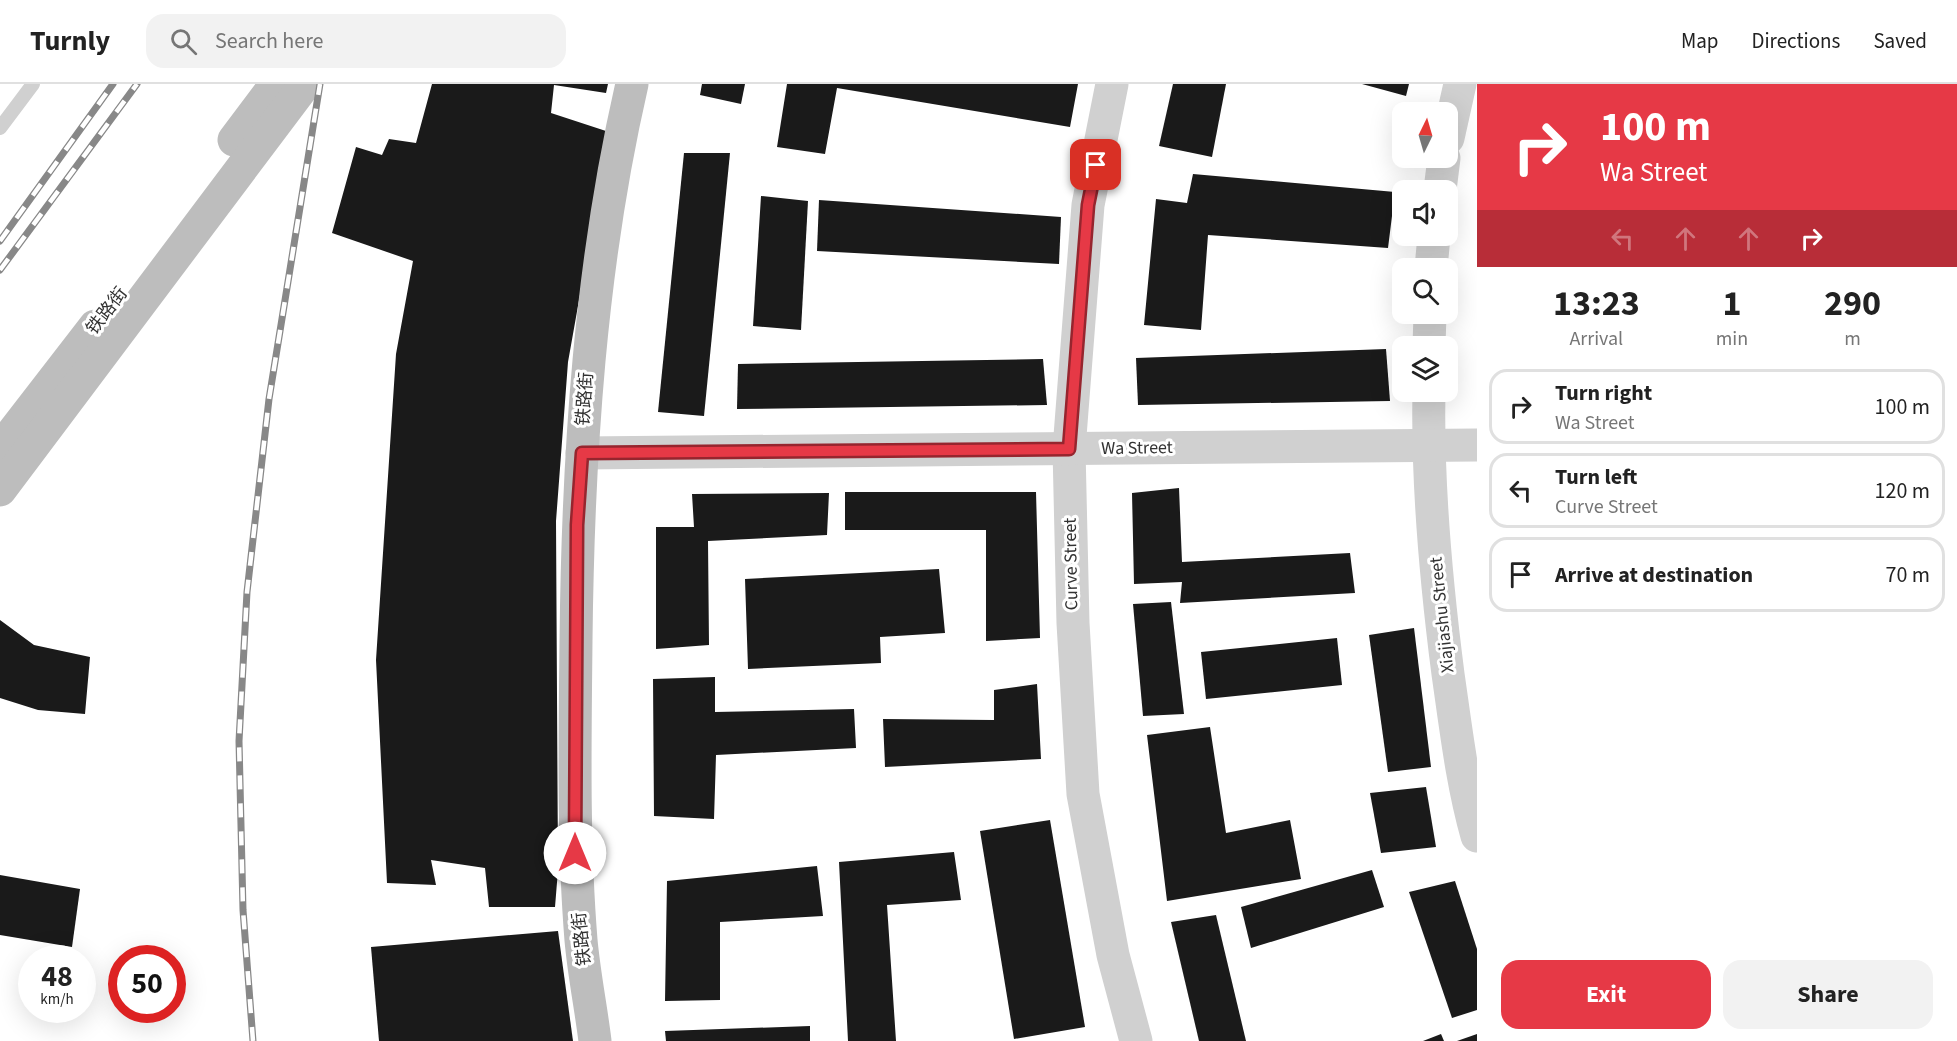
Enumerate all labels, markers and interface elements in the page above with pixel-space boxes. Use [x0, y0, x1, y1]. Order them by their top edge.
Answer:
search box [146, 14, 566, 68]
text: Turnly [30, 21, 110, 61]
icon: search [167, 25, 200, 58]
text: Search here [215, 25, 324, 57]
text: Map [1681, 26, 1719, 56]
text: Directions [1752, 26, 1840, 56]
text: Saved [1873, 26, 1927, 56]
text: 100 m [1600, 97, 1711, 157]
north arrow [1392, 102, 1458, 168]
map controls [1392, 102, 1458, 402]
icon: right [1501, 108, 1579, 186]
pin [1070, 139, 1121, 190]
icon: arrive [1079, 148, 1112, 181]
text: Wa Street [1600, 153, 1707, 192]
button: sound [1392, 180, 1458, 246]
icon: left [1606, 222, 1639, 255]
icon: ahead [1669, 222, 1702, 255]
icon: ahead [1732, 222, 1765, 255]
icon: right [1795, 222, 1828, 255]
button: search [1392, 258, 1458, 324]
text: 13:23 [1553, 278, 1640, 329]
text: 1 [1722, 278, 1741, 329]
text: 290 [1824, 278, 1881, 329]
street label: 铁路街 [81, 282, 133, 340]
text: Arrival [1569, 325, 1623, 353]
text: min [1716, 325, 1748, 353]
text: m [1844, 325, 1861, 353]
button: layers [1392, 336, 1458, 402]
street label: 铁路街 [571, 371, 599, 427]
text: Turn right [1555, 377, 1652, 409]
icon: right [1504, 390, 1537, 423]
text: 100 m [1875, 391, 1930, 423]
text: Wa Street [1555, 409, 1635, 437]
street label: Wa Street [1101, 435, 1173, 461]
text: Turn left [1555, 461, 1637, 493]
icon: left [1504, 474, 1537, 507]
text: 120 m [1875, 475, 1930, 507]
text: Curve Street [1555, 493, 1658, 521]
street label: Curve Street [1058, 518, 1084, 610]
street label: Xiajiashu Street [1423, 556, 1461, 674]
icon: arrive [1504, 558, 1537, 591]
text: Arrive at destination [1555, 559, 1753, 591]
text: 70 m [1885, 559, 1930, 591]
position arrow [543, 821, 607, 885]
street label: 铁路街 [567, 911, 597, 967]
speed limit sign: 50 [108, 945, 186, 1023]
text: 48 [41, 955, 73, 998]
button: Exit [1501, 960, 1711, 1029]
button: Share [1723, 960, 1933, 1029]
text: km/h [40, 989, 74, 1010]

